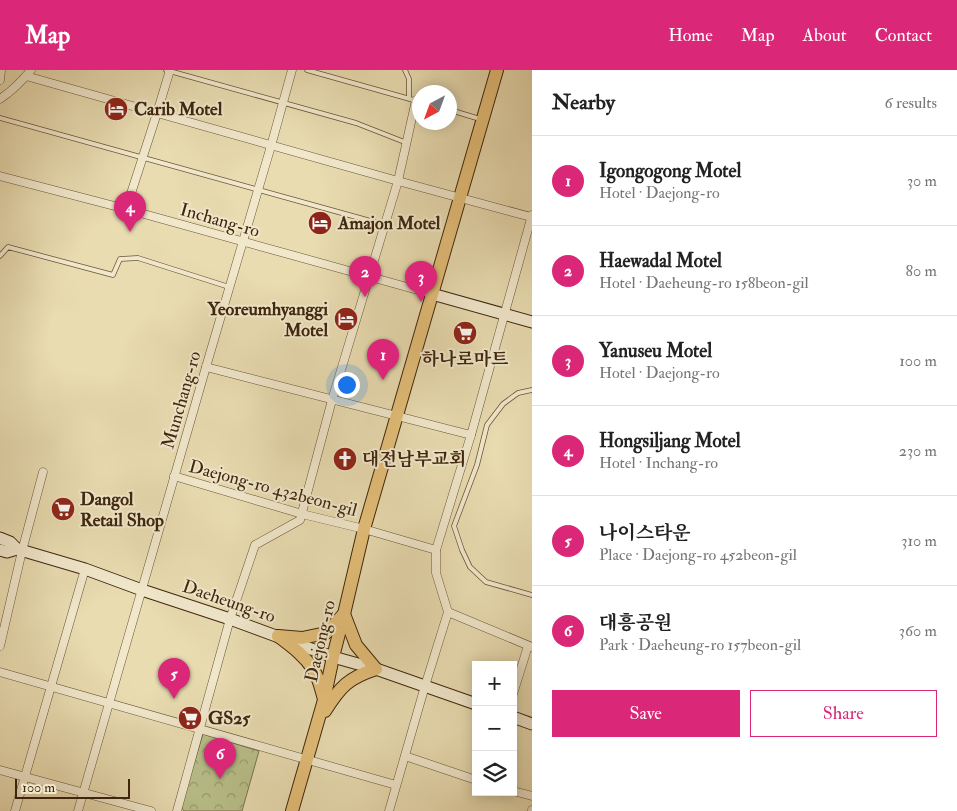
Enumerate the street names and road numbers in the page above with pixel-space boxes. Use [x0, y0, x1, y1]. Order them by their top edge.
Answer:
street label: Inchang-ro [177, 198, 263, 243]
street label: Munchang-ro [157, 348, 207, 452]
street label: Daejong-ro 432beon-gil [186, 455, 360, 522]
street label: Daeheung-ro [179, 575, 279, 628]
street label: Daejong-ro [300, 598, 341, 684]

